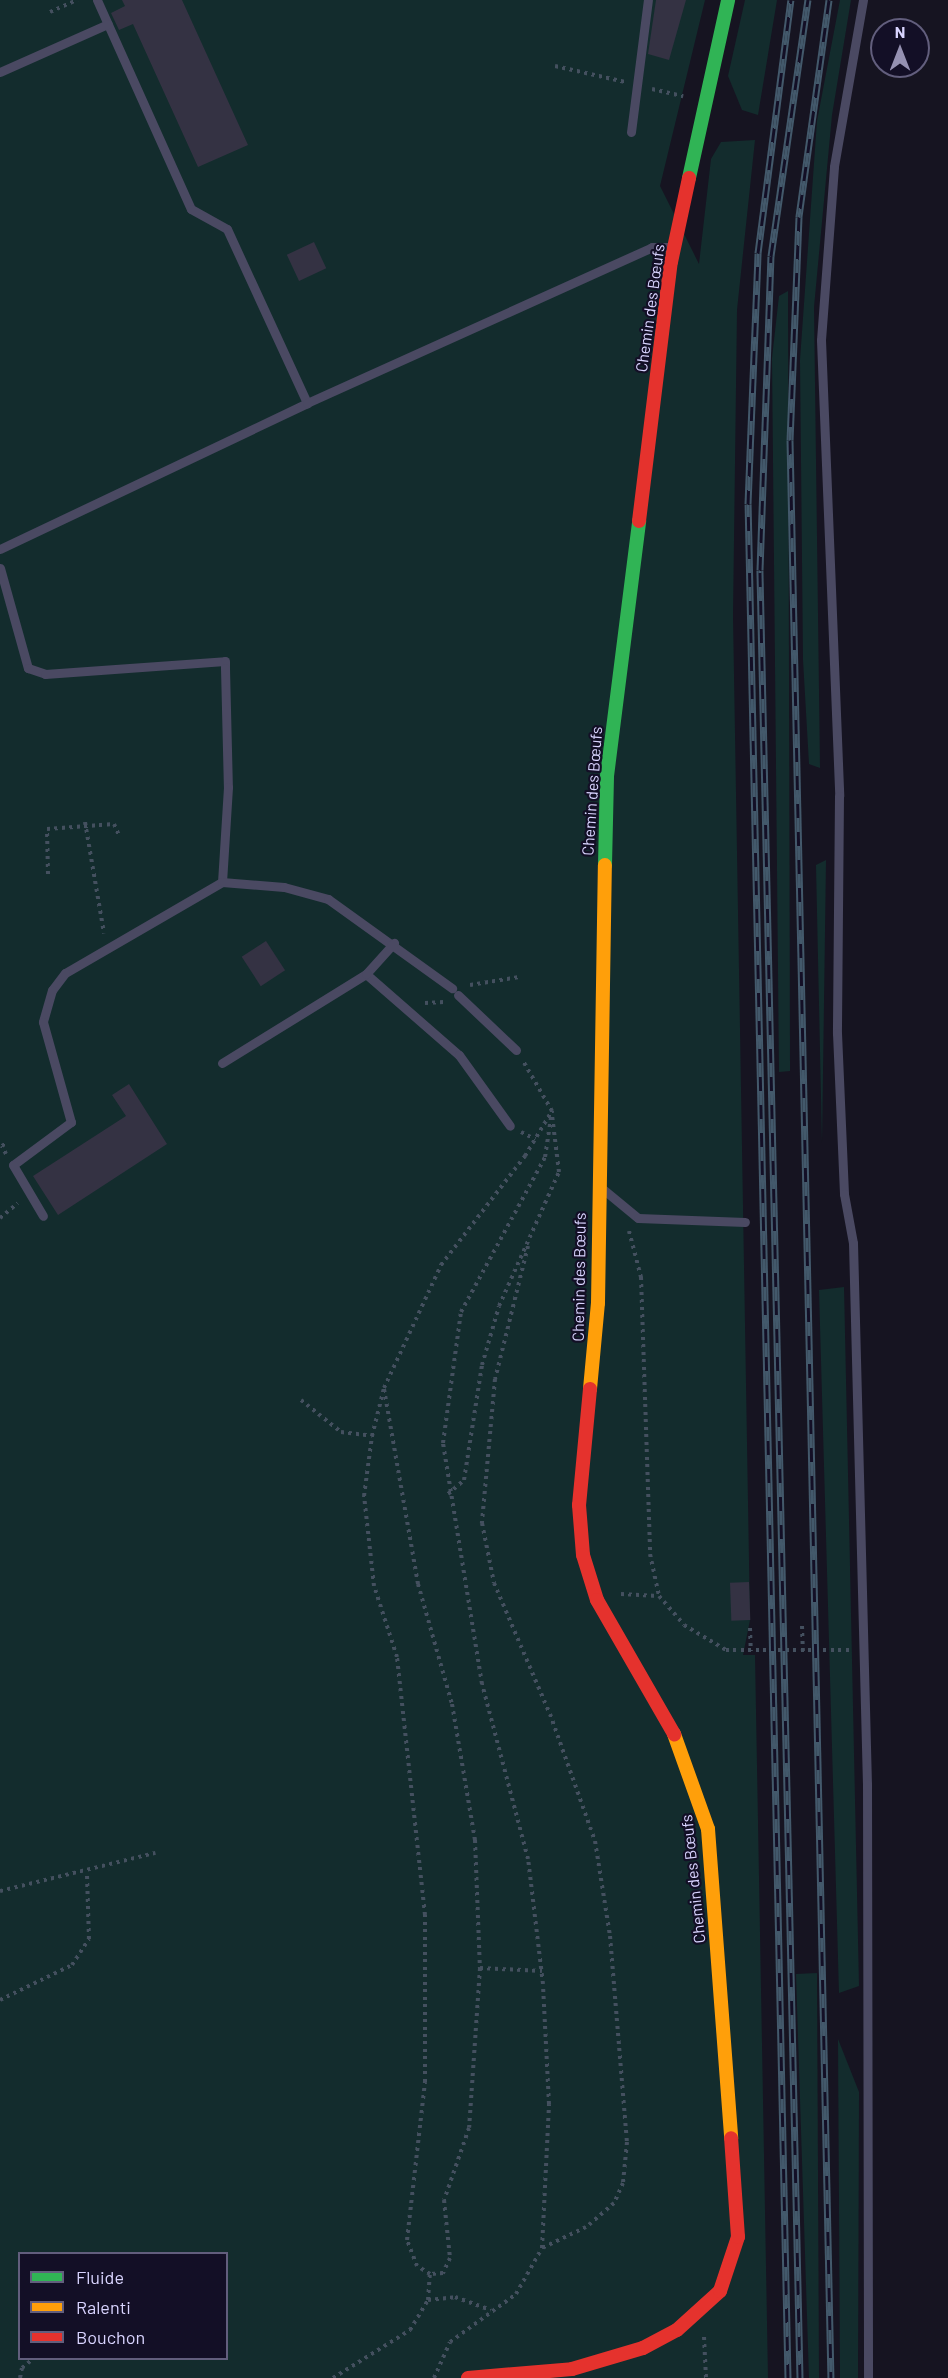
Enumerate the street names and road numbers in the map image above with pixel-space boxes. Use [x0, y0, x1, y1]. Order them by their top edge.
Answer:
street label: Chemin des Bœufs [631, 243, 669, 373]
street label: Chemin des Bœufs [578, 726, 606, 856]
street label: Chemin des Bœufs [568, 1212, 590, 1342]
street label: Chemin des Bœufs [677, 1814, 709, 1944]

